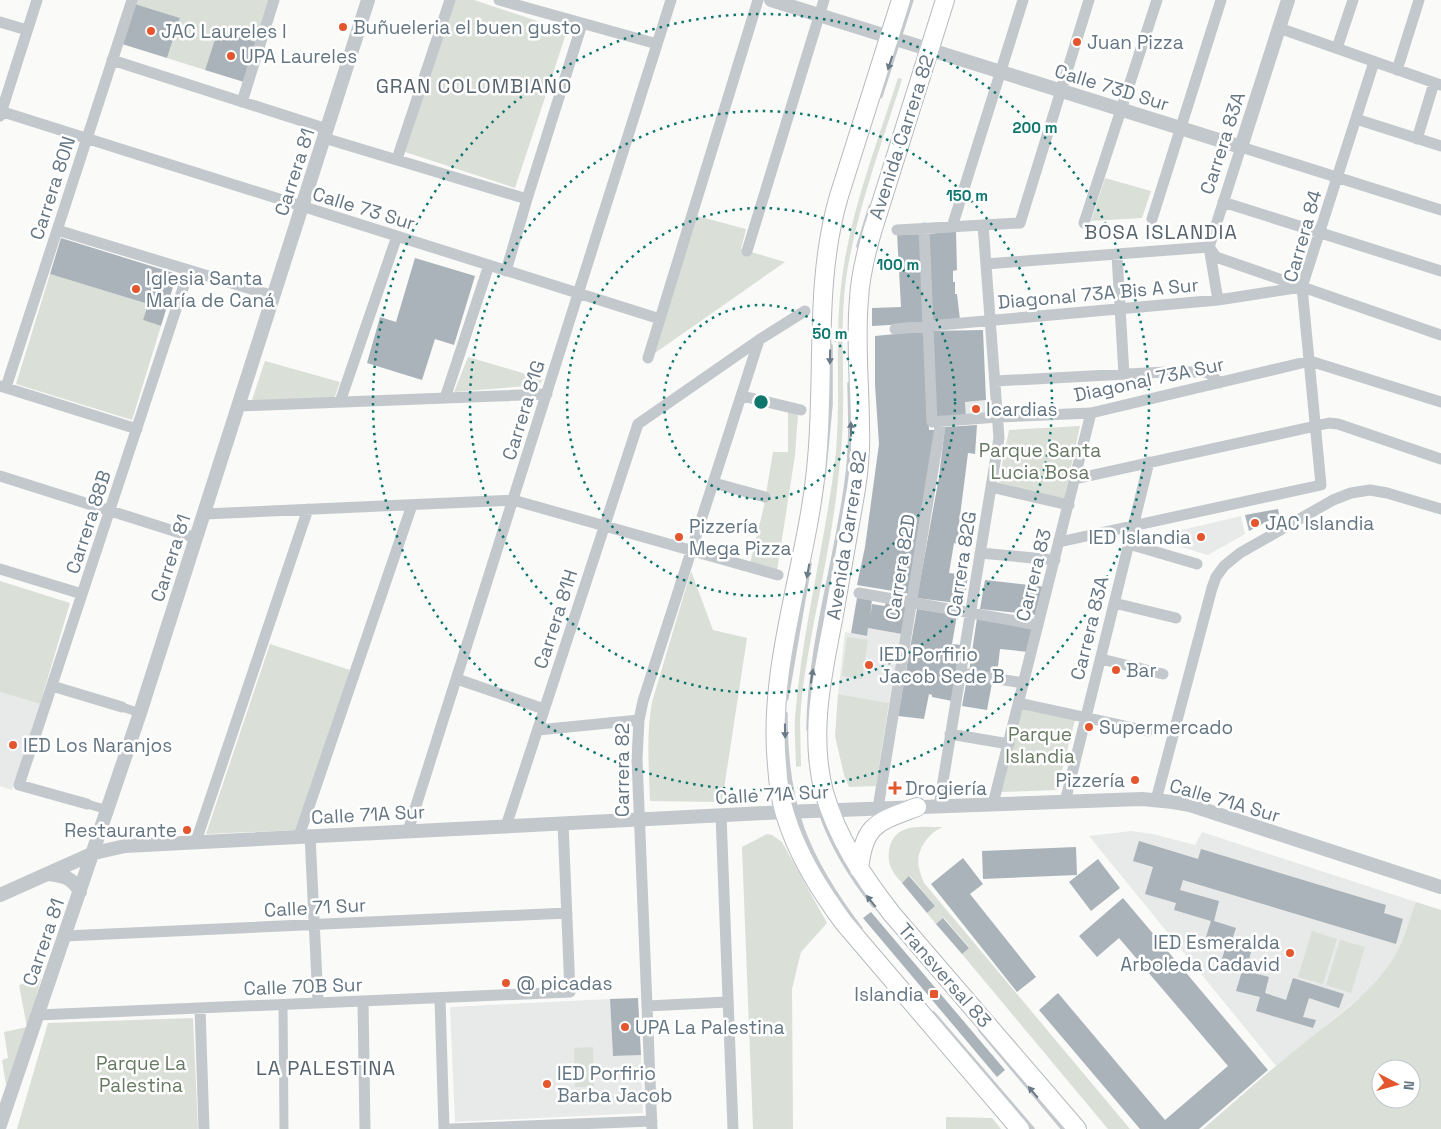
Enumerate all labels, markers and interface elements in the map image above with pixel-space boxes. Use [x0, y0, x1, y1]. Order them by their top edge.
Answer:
place label: Buñueleria el buen gusto [353, 15, 581, 40]
place label: JAC Laureles I [161, 19, 287, 44]
marker: Buñueleria el buen gusto [337, 21, 349, 33]
marker: JAC Laureles I [145, 25, 157, 37]
place label: Juan Pizza [1087, 30, 1184, 55]
marker: Juan Pizza [1071, 36, 1083, 48]
place label: UPA Laureles [241, 44, 357, 69]
marker: UPA Laureles [225, 50, 237, 62]
street label: Avenida Carrera 82 [863, 52, 940, 223]
one-way arrow [886, 56, 894, 71]
street label: Calle 73D Sur [1051, 58, 1172, 117]
district label: GRAN COLOMBIANO [376, 73, 572, 99]
street label: Carrera 83A [1194, 89, 1251, 198]
text: 200 m [1013, 118, 1057, 137]
street label: Carrera 81 [269, 125, 320, 219]
street label: Carrera 80N [24, 133, 81, 243]
street label: Calle 73 Sur [309, 181, 418, 236]
text: 150 m [946, 186, 988, 205]
street label: Carrera 84 [1277, 187, 1328, 285]
district label: BOSA ISLANDIA [1084, 219, 1238, 245]
text: 100 m [877, 255, 919, 274]
place label: Iglesia Santa María de Caná [146, 266, 275, 313]
street label: Diagonal 73A Bis A Sur [997, 272, 1200, 315]
marker: Iglesia Santa María de Caná [130, 283, 142, 295]
text: 50 m [812, 324, 848, 343]
one-way arrow [826, 349, 834, 365]
street label: Diagonal 73A Sur [1072, 351, 1227, 408]
street label: Carrera 81G [496, 357, 551, 463]
centre of rings [752, 393, 770, 411]
place label: Icardias [986, 397, 1058, 422]
marker: Icardias [970, 403, 982, 415]
one-way arrow [847, 421, 855, 437]
park label: Parque Santa Lucia Bosa [979, 438, 1101, 485]
street label: Avenida Carrera 82 [821, 448, 872, 622]
street label: Carrera 88B [60, 467, 117, 577]
street label: Carrera 82G [941, 509, 982, 619]
street label: Carrera 81 [145, 511, 196, 605]
place label: JAC Islandia [1265, 511, 1374, 536]
street label: Carrera 82D [880, 512, 921, 622]
place label: Pizzería Mega Pizza [689, 514, 792, 561]
marker: JAC Islandia [1249, 517, 1261, 529]
place label: IED Islandia [1088, 525, 1191, 550]
street label: Carrera 83 [1010, 526, 1057, 624]
marker: Pizzería Mega Pizza [673, 531, 685, 543]
marker: IED Islandia [1195, 531, 1207, 543]
one-way arrow [803, 563, 811, 579]
street label: Carrera 81H [528, 566, 583, 672]
street label: Carrera 83A [1064, 574, 1114, 683]
place label: IED Porfirio Jacob Sede B [879, 642, 1005, 689]
place label: Bar [1126, 658, 1157, 683]
marker: IED Porfirio Jacob Sede B [863, 659, 875, 671]
marker: Bar [1110, 664, 1122, 676]
one-way arrow [809, 667, 817, 683]
place label: Supermercado [1099, 715, 1233, 740]
marker: Supermercado [1083, 721, 1095, 733]
park label: Parque Islandia [1005, 722, 1075, 769]
street label: Carrera 82 [610, 723, 635, 817]
one-way arrow [781, 723, 789, 739]
place label: IED Los Naranjos [23, 733, 172, 758]
marker: IED Los Naranjos [7, 739, 19, 751]
place label: Pizzería [1056, 768, 1125, 793]
street label: Calle 71A Sur [1167, 773, 1283, 828]
marker: Pizzería [1129, 774, 1141, 786]
place label: Drogiería [905, 776, 987, 801]
street label: Calle 71A Sur [714, 779, 830, 810]
marker: Drogiería [889, 782, 901, 794]
street label: Calle 71A Sur [310, 799, 426, 830]
place label: Restaurante [64, 818, 177, 843]
marker: Restaurante [181, 824, 193, 836]
street label: Calle 71 Sur [263, 892, 367, 923]
street label: Carrera 81 [17, 895, 70, 989]
one-way arrow [866, 895, 877, 908]
street label: Transversal 83 [892, 918, 997, 1033]
place label: IED Esmeralda Arboleda Cadavid [1120, 930, 1280, 977]
marker: IED Esmeralda Arboleda Cadavid [1284, 947, 1296, 959]
place label: @ picadas [516, 971, 612, 996]
street label: Calle 70B Sur [243, 972, 363, 1001]
marker: @ picadas [500, 977, 512, 989]
place label: Islandia [854, 982, 924, 1007]
marker: Islandia [928, 988, 940, 1000]
place label: UPA La Palestina [635, 1015, 785, 1040]
marker: UPA La Palestina [619, 1021, 631, 1033]
park label: Parque La Palestina [96, 1051, 186, 1098]
district label: LA PALESTINA [256, 1055, 396, 1081]
north arrow [1371, 1059, 1421, 1109]
place label: IED Porfirio Barba Jacob [557, 1061, 673, 1108]
marker: IED Porfirio Barba Jacob [541, 1078, 553, 1090]
text: N [1399, 1080, 1418, 1091]
one-way arrow [1028, 1086, 1039, 1098]

